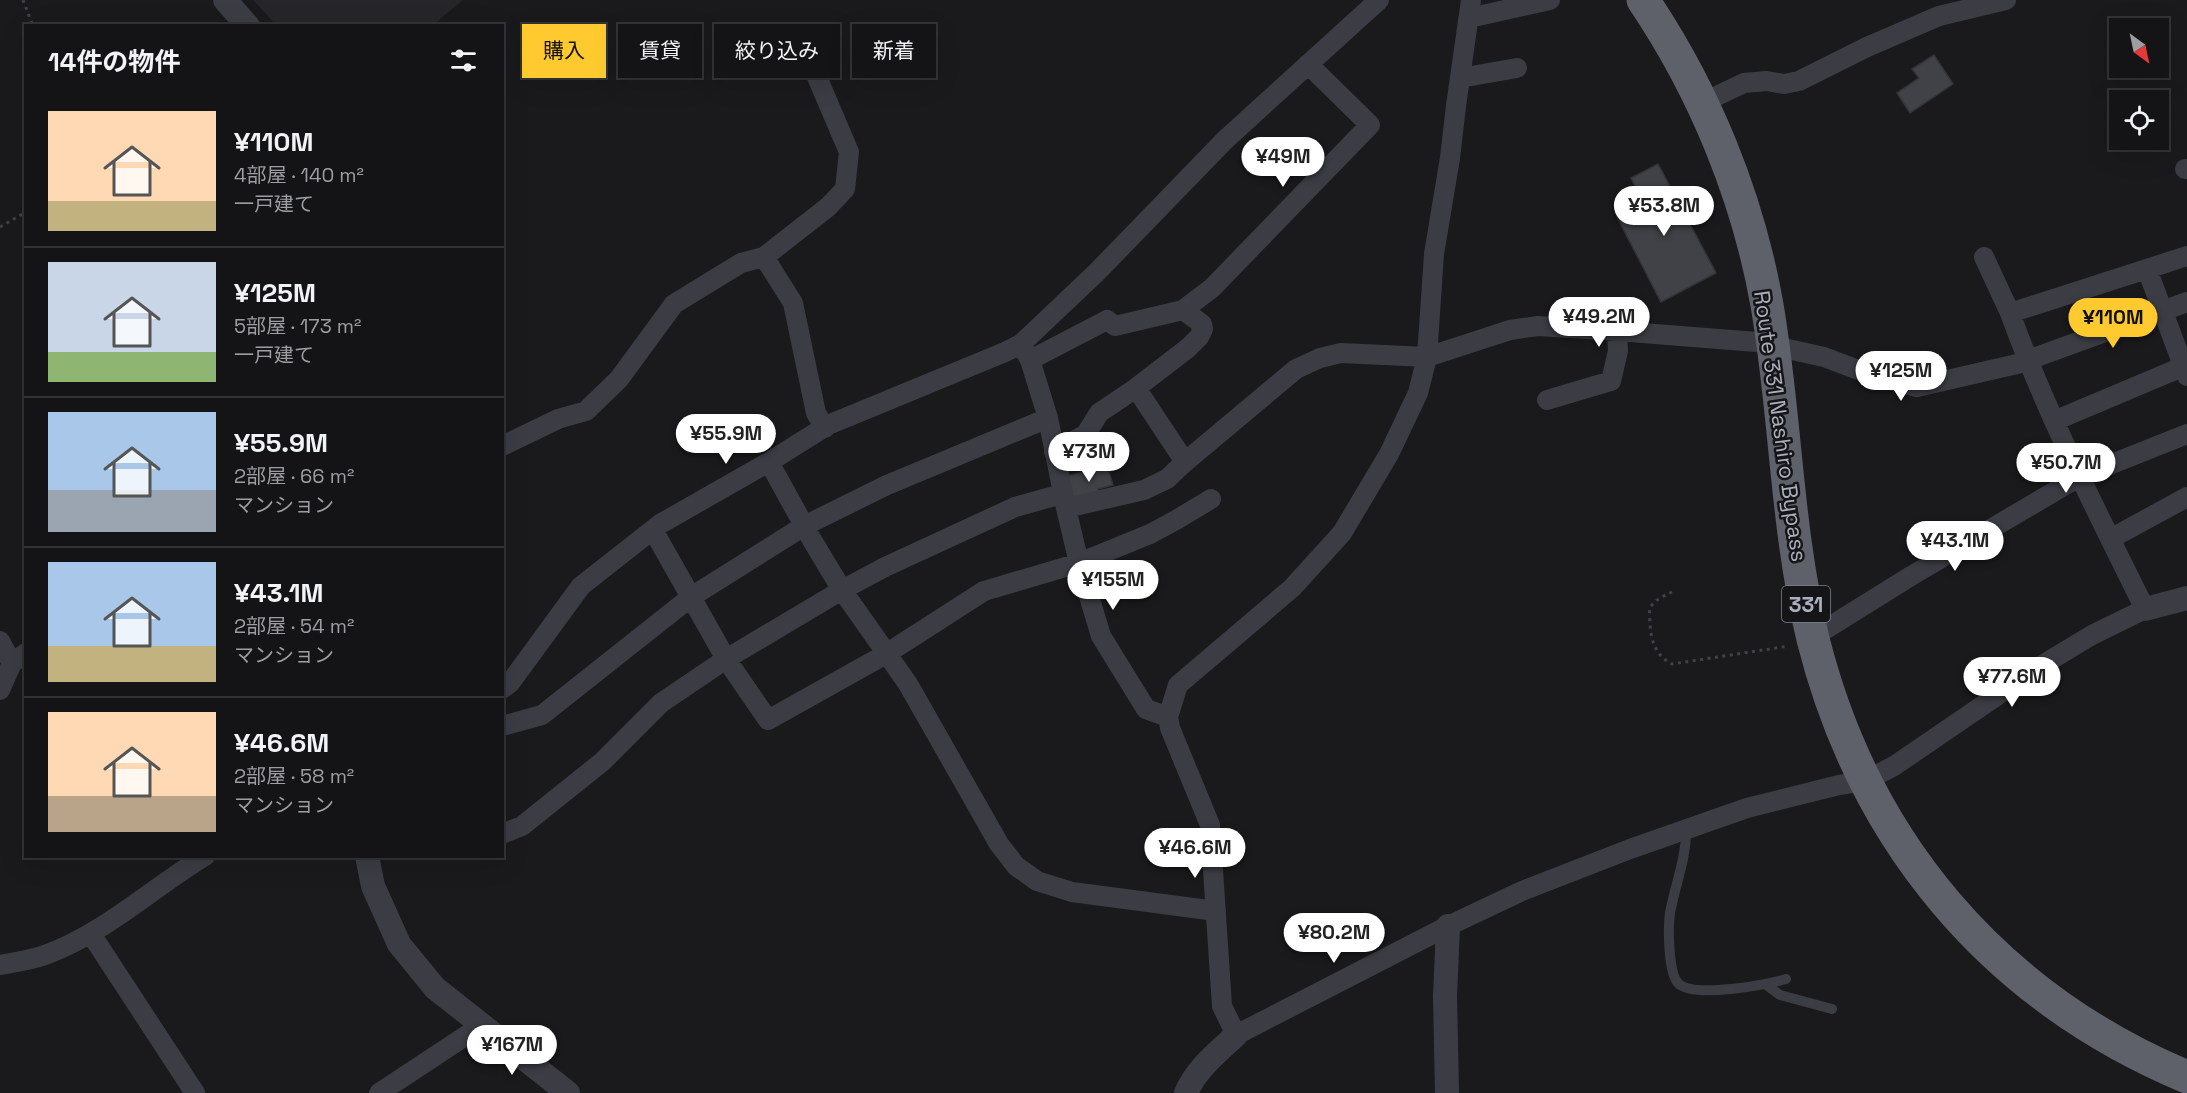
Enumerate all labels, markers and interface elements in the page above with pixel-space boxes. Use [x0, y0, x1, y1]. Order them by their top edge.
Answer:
north arrow [2109, 18, 2169, 78]
map controls [2109, 18, 2169, 150]
chip: 購入 [522, 24, 606, 78]
chip: 賃貸 [618, 24, 702, 78]
chip: 絞り込み [714, 24, 840, 78]
chip: 新着 [852, 24, 936, 78]
icon: filters [447, 44, 480, 77]
text: 14件の物件 [48, 45, 180, 79]
button: locate [2109, 90, 2169, 150]
text: ¥110M [234, 125, 313, 159]
icon: home [96, 135, 168, 207]
pin: ¥49M [1247, 137, 1319, 188]
text: ¥49M [1255, 143, 1311, 169]
text: 4部屋 · 140 m² [234, 162, 364, 188]
pin: ¥53.8M [1615, 186, 1713, 237]
text: 一戸建て [234, 191, 314, 217]
text: ¥53.8M [1628, 192, 1700, 218]
text: ¥125M [234, 276, 316, 310]
icon: home [96, 286, 168, 358]
street label: Route 331 Nashiro Bypass [1748, 289, 1814, 563]
pin: ¥49.2M [1550, 297, 1648, 348]
pin: ¥110M [2071, 298, 2155, 349]
text: ¥49.2M [1563, 303, 1635, 329]
text: ¥110M [2082, 304, 2144, 330]
text: 5部屋 · 173 m² [234, 313, 361, 339]
text: 一戸建て [234, 342, 314, 368]
pin: ¥125M [1859, 351, 1943, 402]
text: ¥125M [1870, 357, 1932, 383]
pin: ¥55.9M [677, 414, 775, 465]
text: ¥55.9M [690, 420, 762, 446]
text: ¥55.9M [234, 426, 328, 460]
pin: ¥73M [1053, 432, 1125, 483]
icon: home [96, 436, 168, 508]
text: ¥73M [1062, 438, 1116, 464]
pin: ¥50.7M [2017, 443, 2115, 494]
text: ¥50.7M [2030, 449, 2102, 475]
text: 2部屋 · 66 m² [234, 463, 354, 489]
text: マンション [234, 492, 334, 518]
pin: ¥43.1M [1906, 521, 2004, 572]
text: ¥43.1M [1921, 527, 1989, 553]
pin: ¥155M [1071, 560, 1155, 611]
text: ¥155M [1081, 566, 1145, 592]
text: ¥43.1M [234, 576, 324, 610]
icon: home [96, 586, 168, 658]
road number: 331 [1782, 586, 1830, 622]
text: 2部屋 · 54 m² [234, 613, 354, 639]
text: マンション [234, 642, 334, 668]
pin: ¥77.6M [1963, 657, 2061, 708]
text: ¥77.6M [1978, 663, 2046, 689]
text: ¥46.6M [234, 726, 329, 760]
icon: home [96, 736, 168, 808]
text: 2部屋 · 58 m² [234, 763, 354, 789]
text: マンション [234, 792, 334, 818]
pin: ¥46.6M [1146, 828, 1244, 879]
text: ¥46.6M [1158, 834, 1232, 860]
pin: ¥80.2M [1285, 913, 1383, 964]
text: ¥80.2M [1298, 919, 1370, 945]
pin: ¥167M [470, 1025, 554, 1076]
text: ¥167M [481, 1031, 543, 1057]

